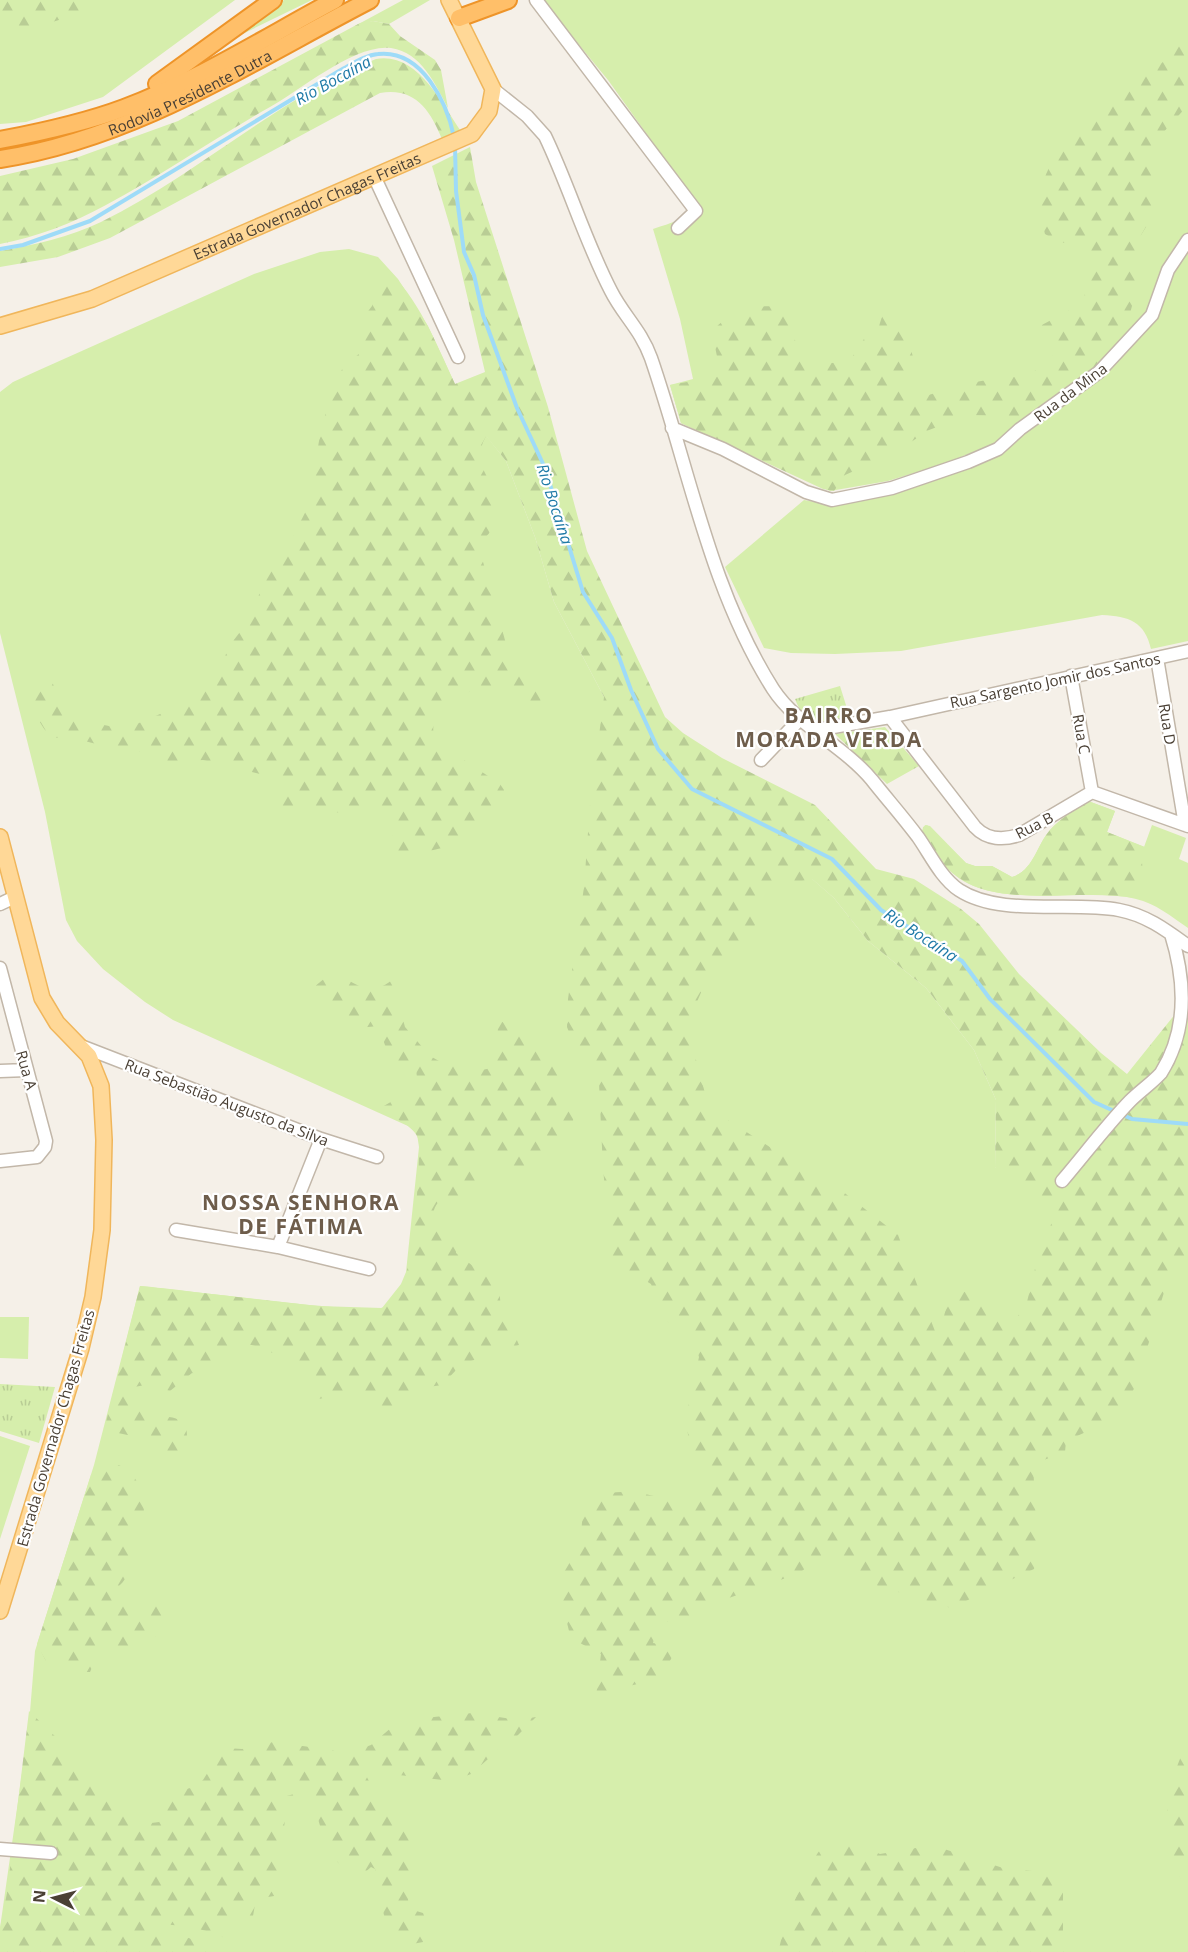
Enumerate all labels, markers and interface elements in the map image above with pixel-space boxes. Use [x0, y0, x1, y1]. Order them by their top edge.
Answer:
street label: Rodovia Presidente Dutra [105, 45, 275, 140]
water label: Rio Bocaína [291, 50, 375, 110]
street label: Estrada Governador Chagas Freitas [190, 148, 424, 264]
street label: Rua da Mina [1029, 358, 1111, 426]
water label: Rio Bocaína [532, 461, 578, 547]
street label: Rua Sargento Jomir dos Santos [948, 648, 1162, 712]
district label: BAIRRO MORADA VERDA [735, 701, 923, 753]
street label: Rua D [1155, 702, 1181, 746]
street label: Rua C [1069, 712, 1095, 756]
street label: Rua B [1011, 807, 1057, 843]
water label: Rio Bocaína [880, 903, 962, 967]
street label: Rua A [12, 1048, 42, 1093]
street label: Rua Sebastião Augusto da Silva [122, 1054, 332, 1150]
district label: NOSSA SENHORA DE FÁTIMA [202, 1188, 400, 1240]
street label: Estrada Governador Chagas Freitas [12, 1307, 98, 1549]
north arrow [24, 1868, 84, 1928]
text: N [27, 1889, 51, 1904]

